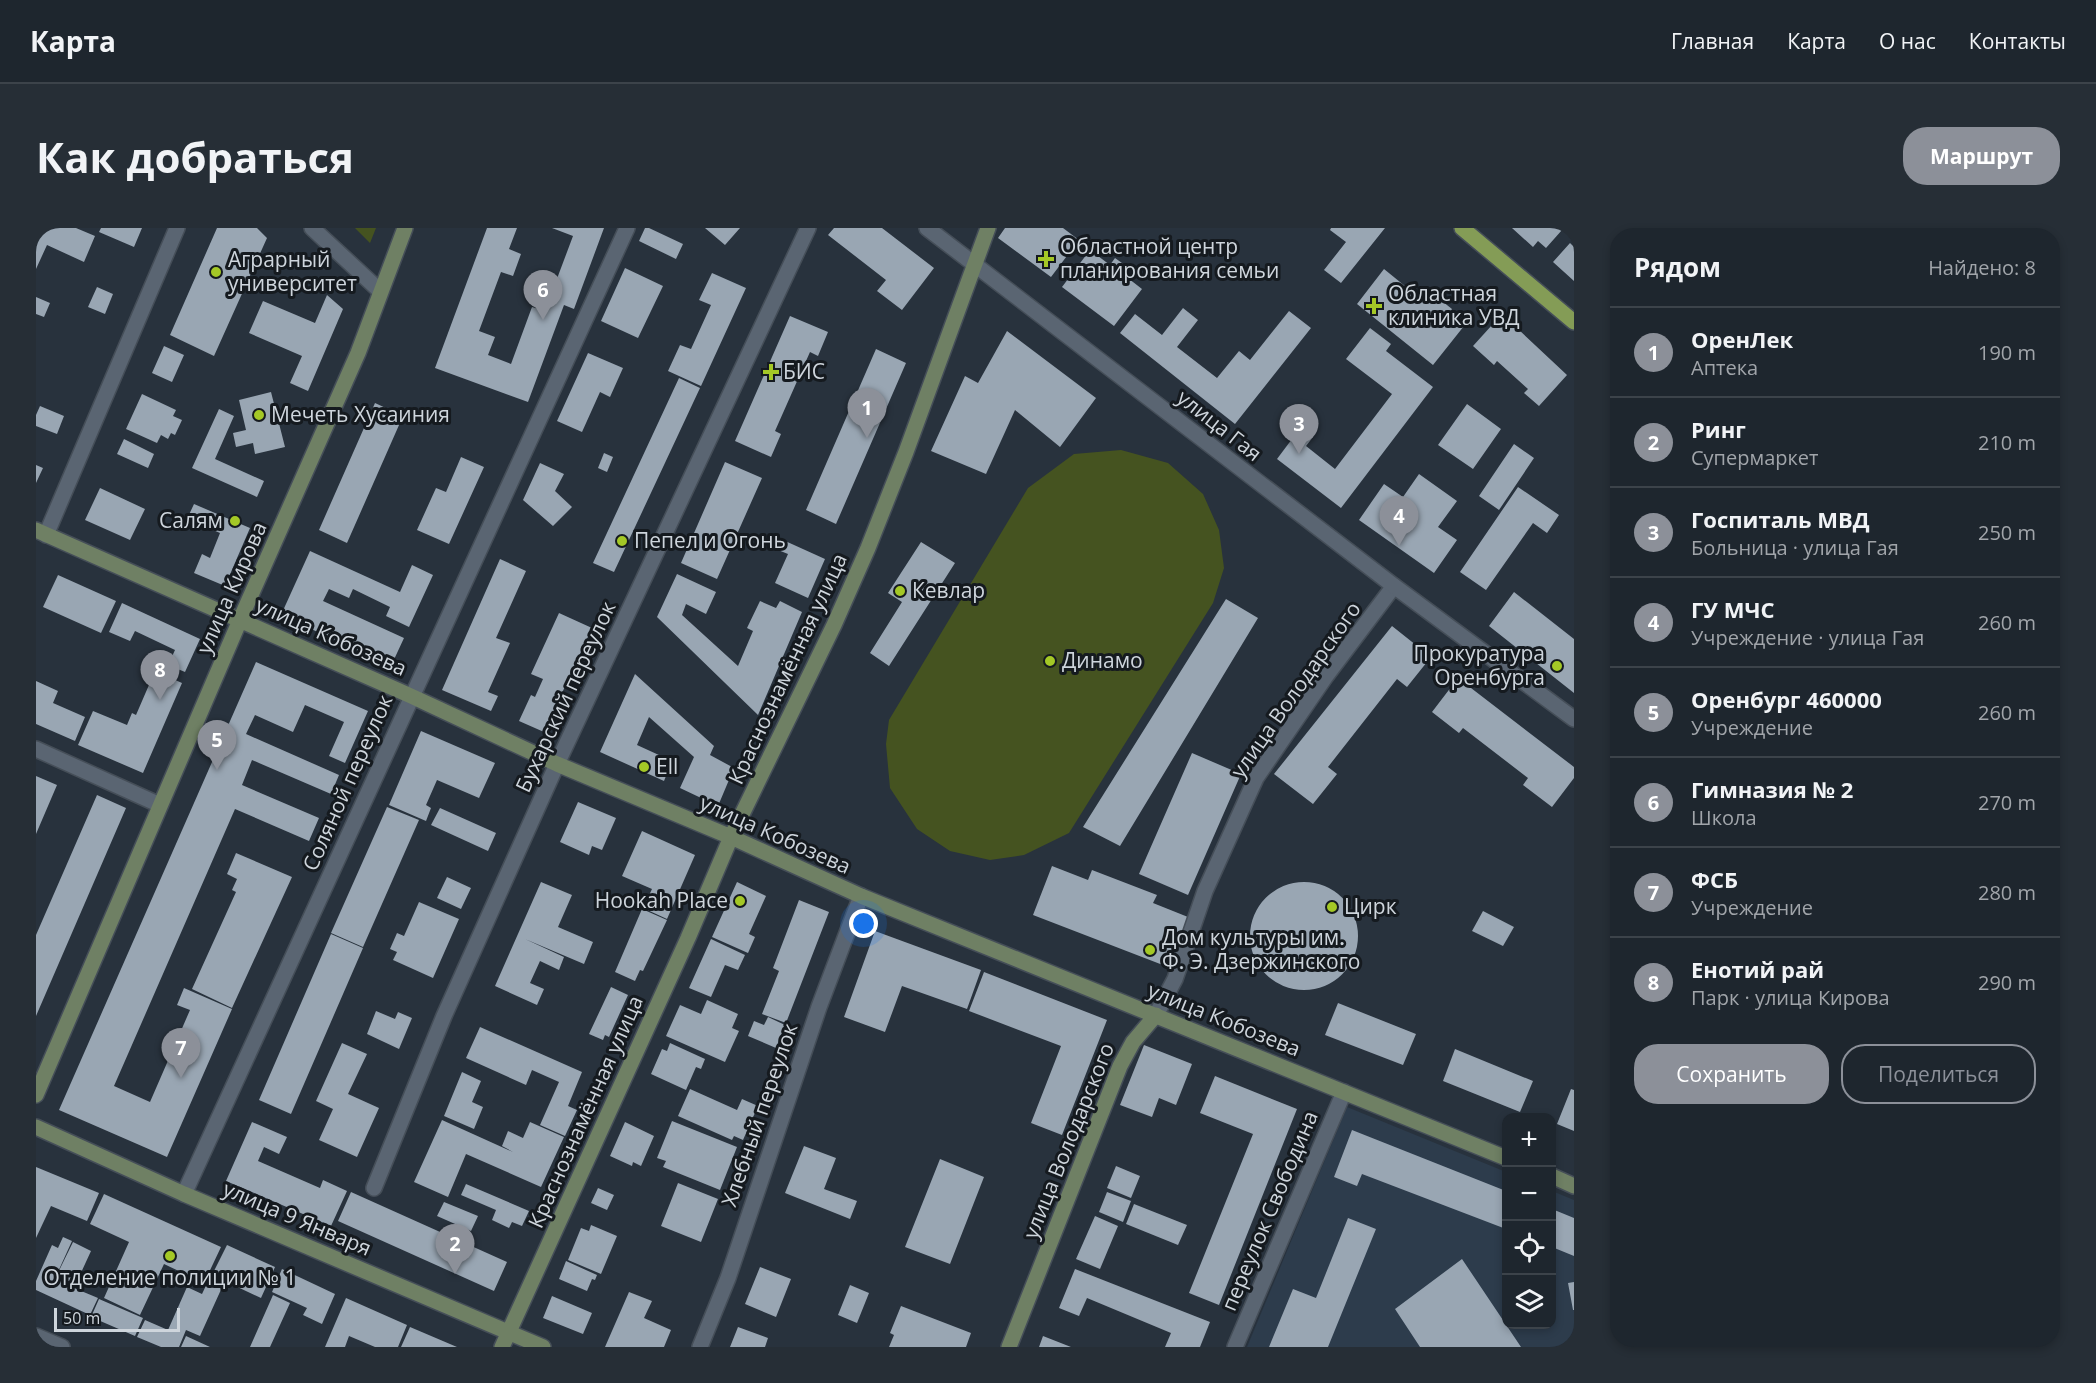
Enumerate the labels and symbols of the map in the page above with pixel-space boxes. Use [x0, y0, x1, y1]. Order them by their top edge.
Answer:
place label: Областной центр планирования семьи [1060, 232, 1279, 284]
place label: Аграрный университет [228, 245, 357, 297]
marker: Областной центр планирования семьи [1037, 250, 1055, 268]
marker: Аграрный университет [209, 265, 223, 279]
pin: 6 [524, 270, 562, 320]
place label: Областная клиника УВД [1388, 279, 1520, 331]
marker: Областная клиника УВД [1365, 297, 1383, 315]
place label: БИС [783, 357, 825, 385]
marker: БИС [764, 365, 778, 379]
street label: улица Гая [1171, 383, 1268, 467]
pin: 1 [848, 388, 886, 438]
place label: Мечеть Хусаиния [271, 400, 450, 428]
pin: 3 [1280, 404, 1318, 454]
marker: Мечеть Хусаиния [252, 408, 266, 422]
pin: 4 [1380, 496, 1418, 546]
place label: Салям [159, 506, 223, 534]
marker: Салям [228, 514, 242, 528]
street label: улица Кирова [190, 517, 273, 658]
place label: Пепел и Огонь [634, 526, 786, 554]
marker: Пепел и Огонь [615, 534, 629, 548]
street label: Краснознамённая улица [721, 549, 853, 789]
place label: Кевлар [912, 576, 985, 604]
marker: Кевлар [893, 584, 907, 598]
street label: улица Кобозева [252, 590, 411, 682]
street label: улица Володарского [1224, 596, 1367, 783]
street label: Бухарский переулок [509, 597, 622, 796]
place label: Прокуратура Оренбурга [1413, 639, 1545, 691]
place label: Динамо [1062, 646, 1143, 674]
pin: 8 [140, 650, 180, 700]
marker: Динамо [1043, 654, 1057, 668]
marker: Прокуратура Оренбурга [1550, 659, 1564, 673]
street label: Соляной переулок [296, 690, 399, 875]
pin: 5 [198, 720, 237, 770]
place label: Ell [656, 752, 678, 780]
marker: Ell [637, 760, 651, 774]
street label: улица Кобозева [696, 788, 855, 880]
place label: Hookah Place [595, 886, 728, 914]
place label: Цирк [1344, 892, 1397, 920]
marker: Hookah Place [733, 894, 747, 908]
marker: Цирк [1325, 900, 1339, 914]
your location [849, 909, 878, 938]
place label: Дом культуры им. Ф. Э. Дзержинского [1162, 923, 1360, 975]
marker: Дом культуры им. Ф. Э. Дзержинского [1143, 943, 1157, 957]
street label: улица Кобозева [1144, 976, 1305, 1062]
street label: Краснознамённая улица [521, 991, 649, 1232]
street label: Хлебный переулок [715, 1019, 804, 1210]
pin: 7 [162, 1028, 200, 1078]
street label: улица Володарского [1016, 1039, 1120, 1243]
street label: переулок Свободина [1214, 1106, 1324, 1315]
street label: улица 9 Января [219, 1174, 376, 1262]
pin: 2 [436, 1224, 474, 1274]
marker: Отделение полиции № 1 [163, 1249, 177, 1263]
place label: Отделение полиции № 1 [44, 1263, 296, 1291]
scale bar [54, 1305, 180, 1332]

